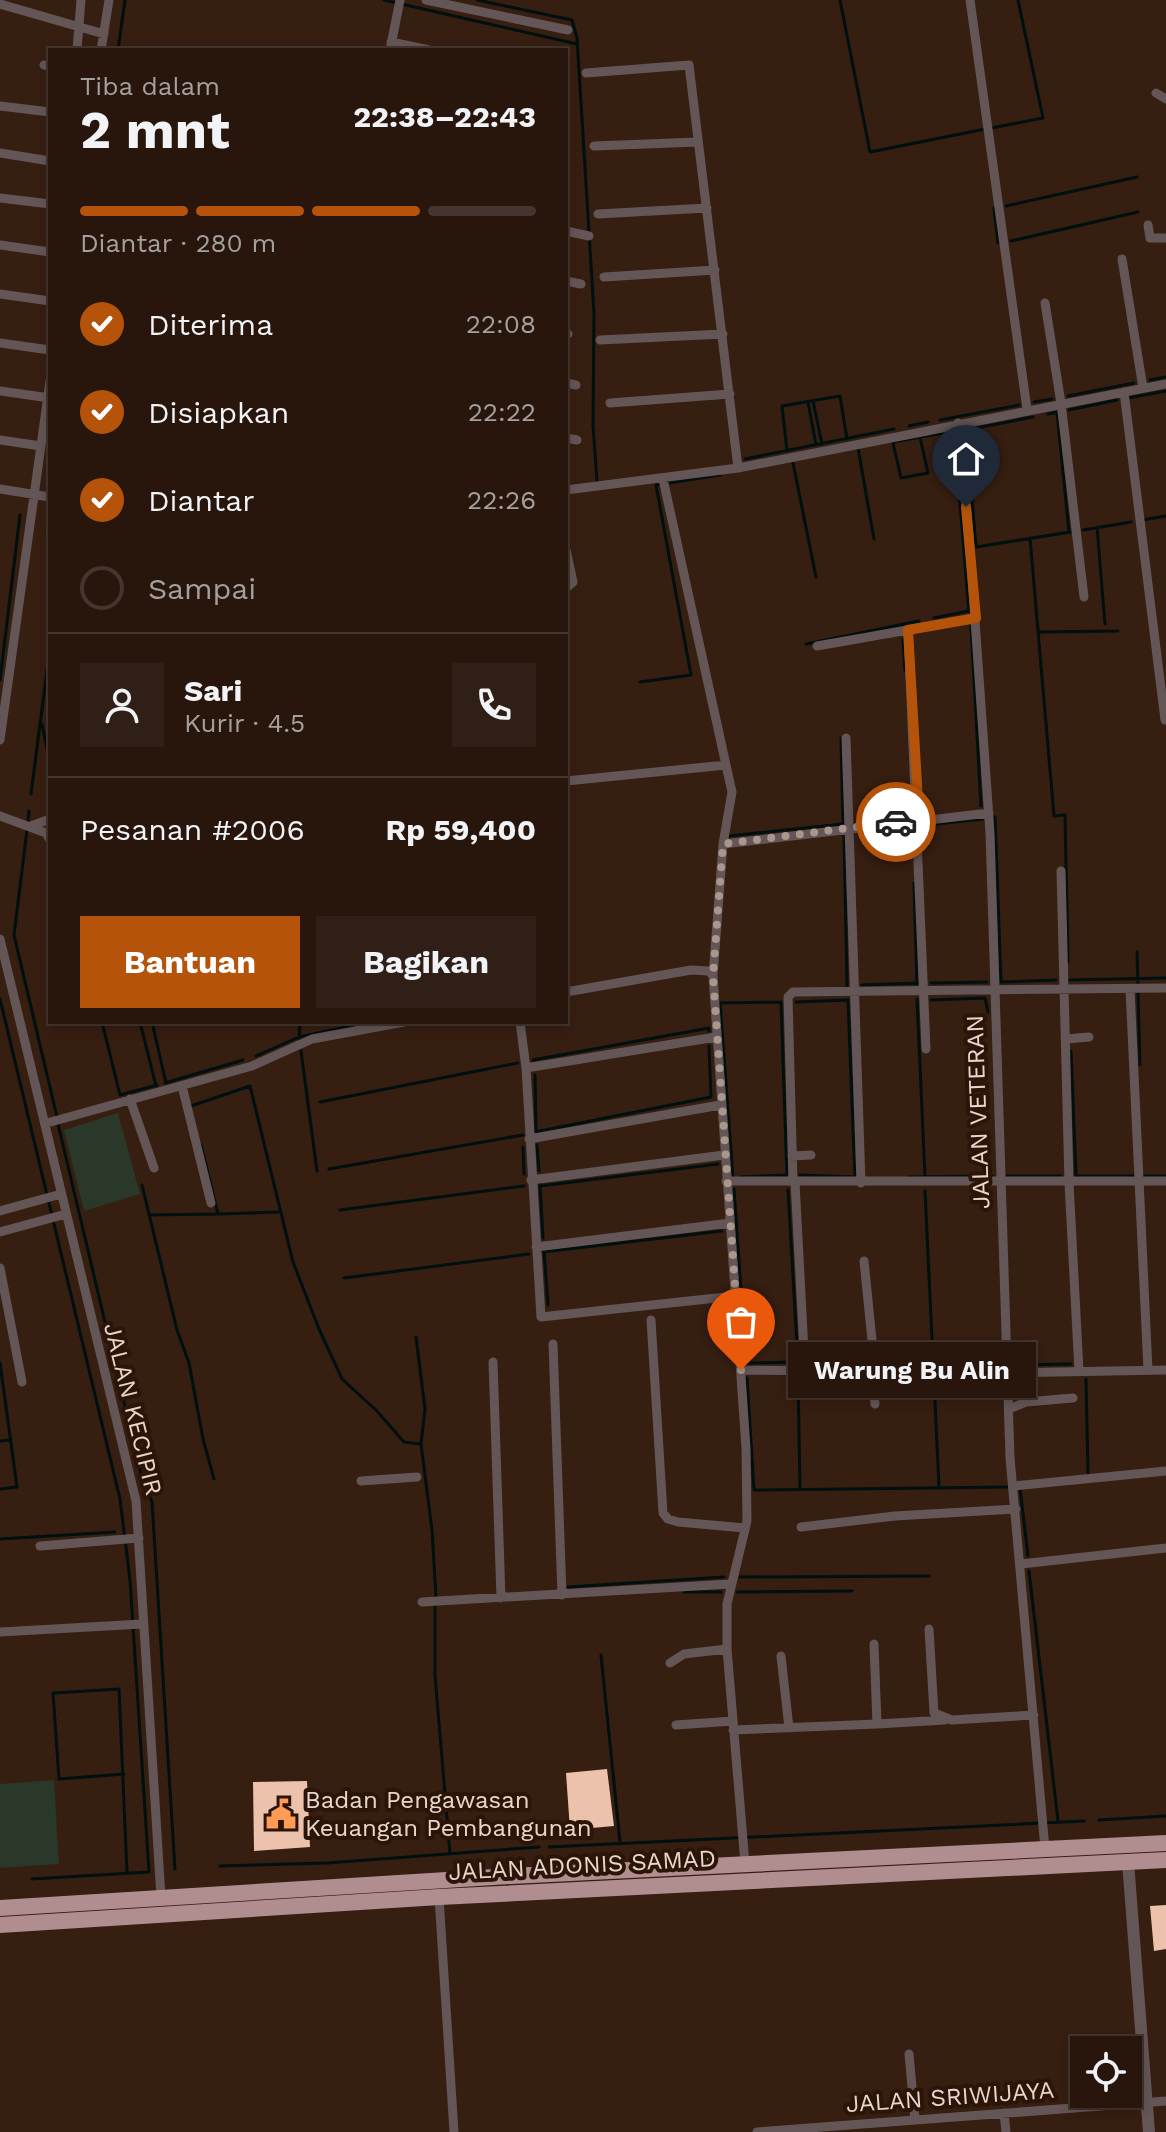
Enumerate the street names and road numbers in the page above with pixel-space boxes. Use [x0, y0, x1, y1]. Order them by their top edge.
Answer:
street label: JALAN VETERAN [961, 1015, 995, 1209]
street label: JALAN KECIPIR [98, 1320, 168, 1498]
street label: JALAN ADONIS SAMAD [447, 1844, 717, 1886]
street label: JALAN SRIWIJAYA [845, 2076, 1055, 2118]

